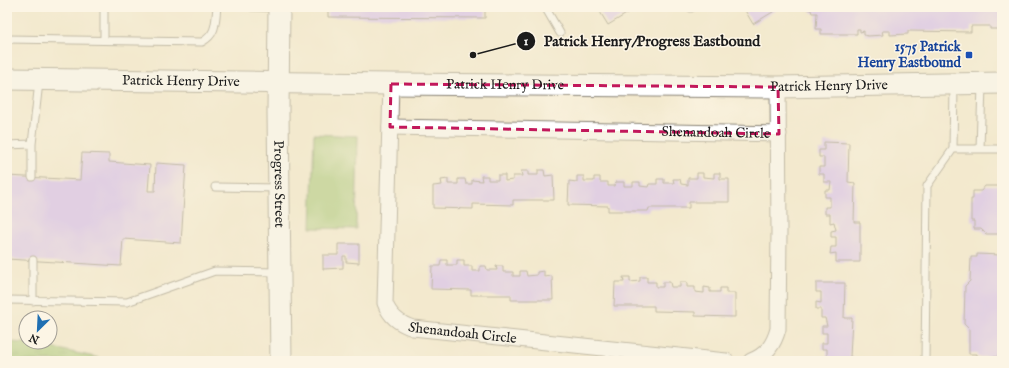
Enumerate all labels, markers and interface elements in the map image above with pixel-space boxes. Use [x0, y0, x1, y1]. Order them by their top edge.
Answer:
callout: Patrick Henry/Progress Eastbound [516, 27, 769, 54]
text: Patrick Henry/Progress Eastbound [544, 32, 761, 51]
text: 1 [524, 34, 529, 49]
place label: 1575 Patrick Henry Eastbound [858, 38, 962, 72]
marker: 1575 Patrick Henry Eastbound [964, 50, 974, 60]
street label: Patrick Henry Drive [122, 71, 241, 91]
street label: Patrick Henry Drive [446, 75, 564, 94]
street label: Patrick Henry Drive [770, 76, 889, 96]
street label: Shenandoah Circle [661, 123, 771, 143]
street label: Progress Street [269, 140, 288, 228]
north arrow [18, 310, 58, 350]
street label: Shenandoah Circle [406, 318, 518, 348]
text: N [27, 330, 42, 347]

